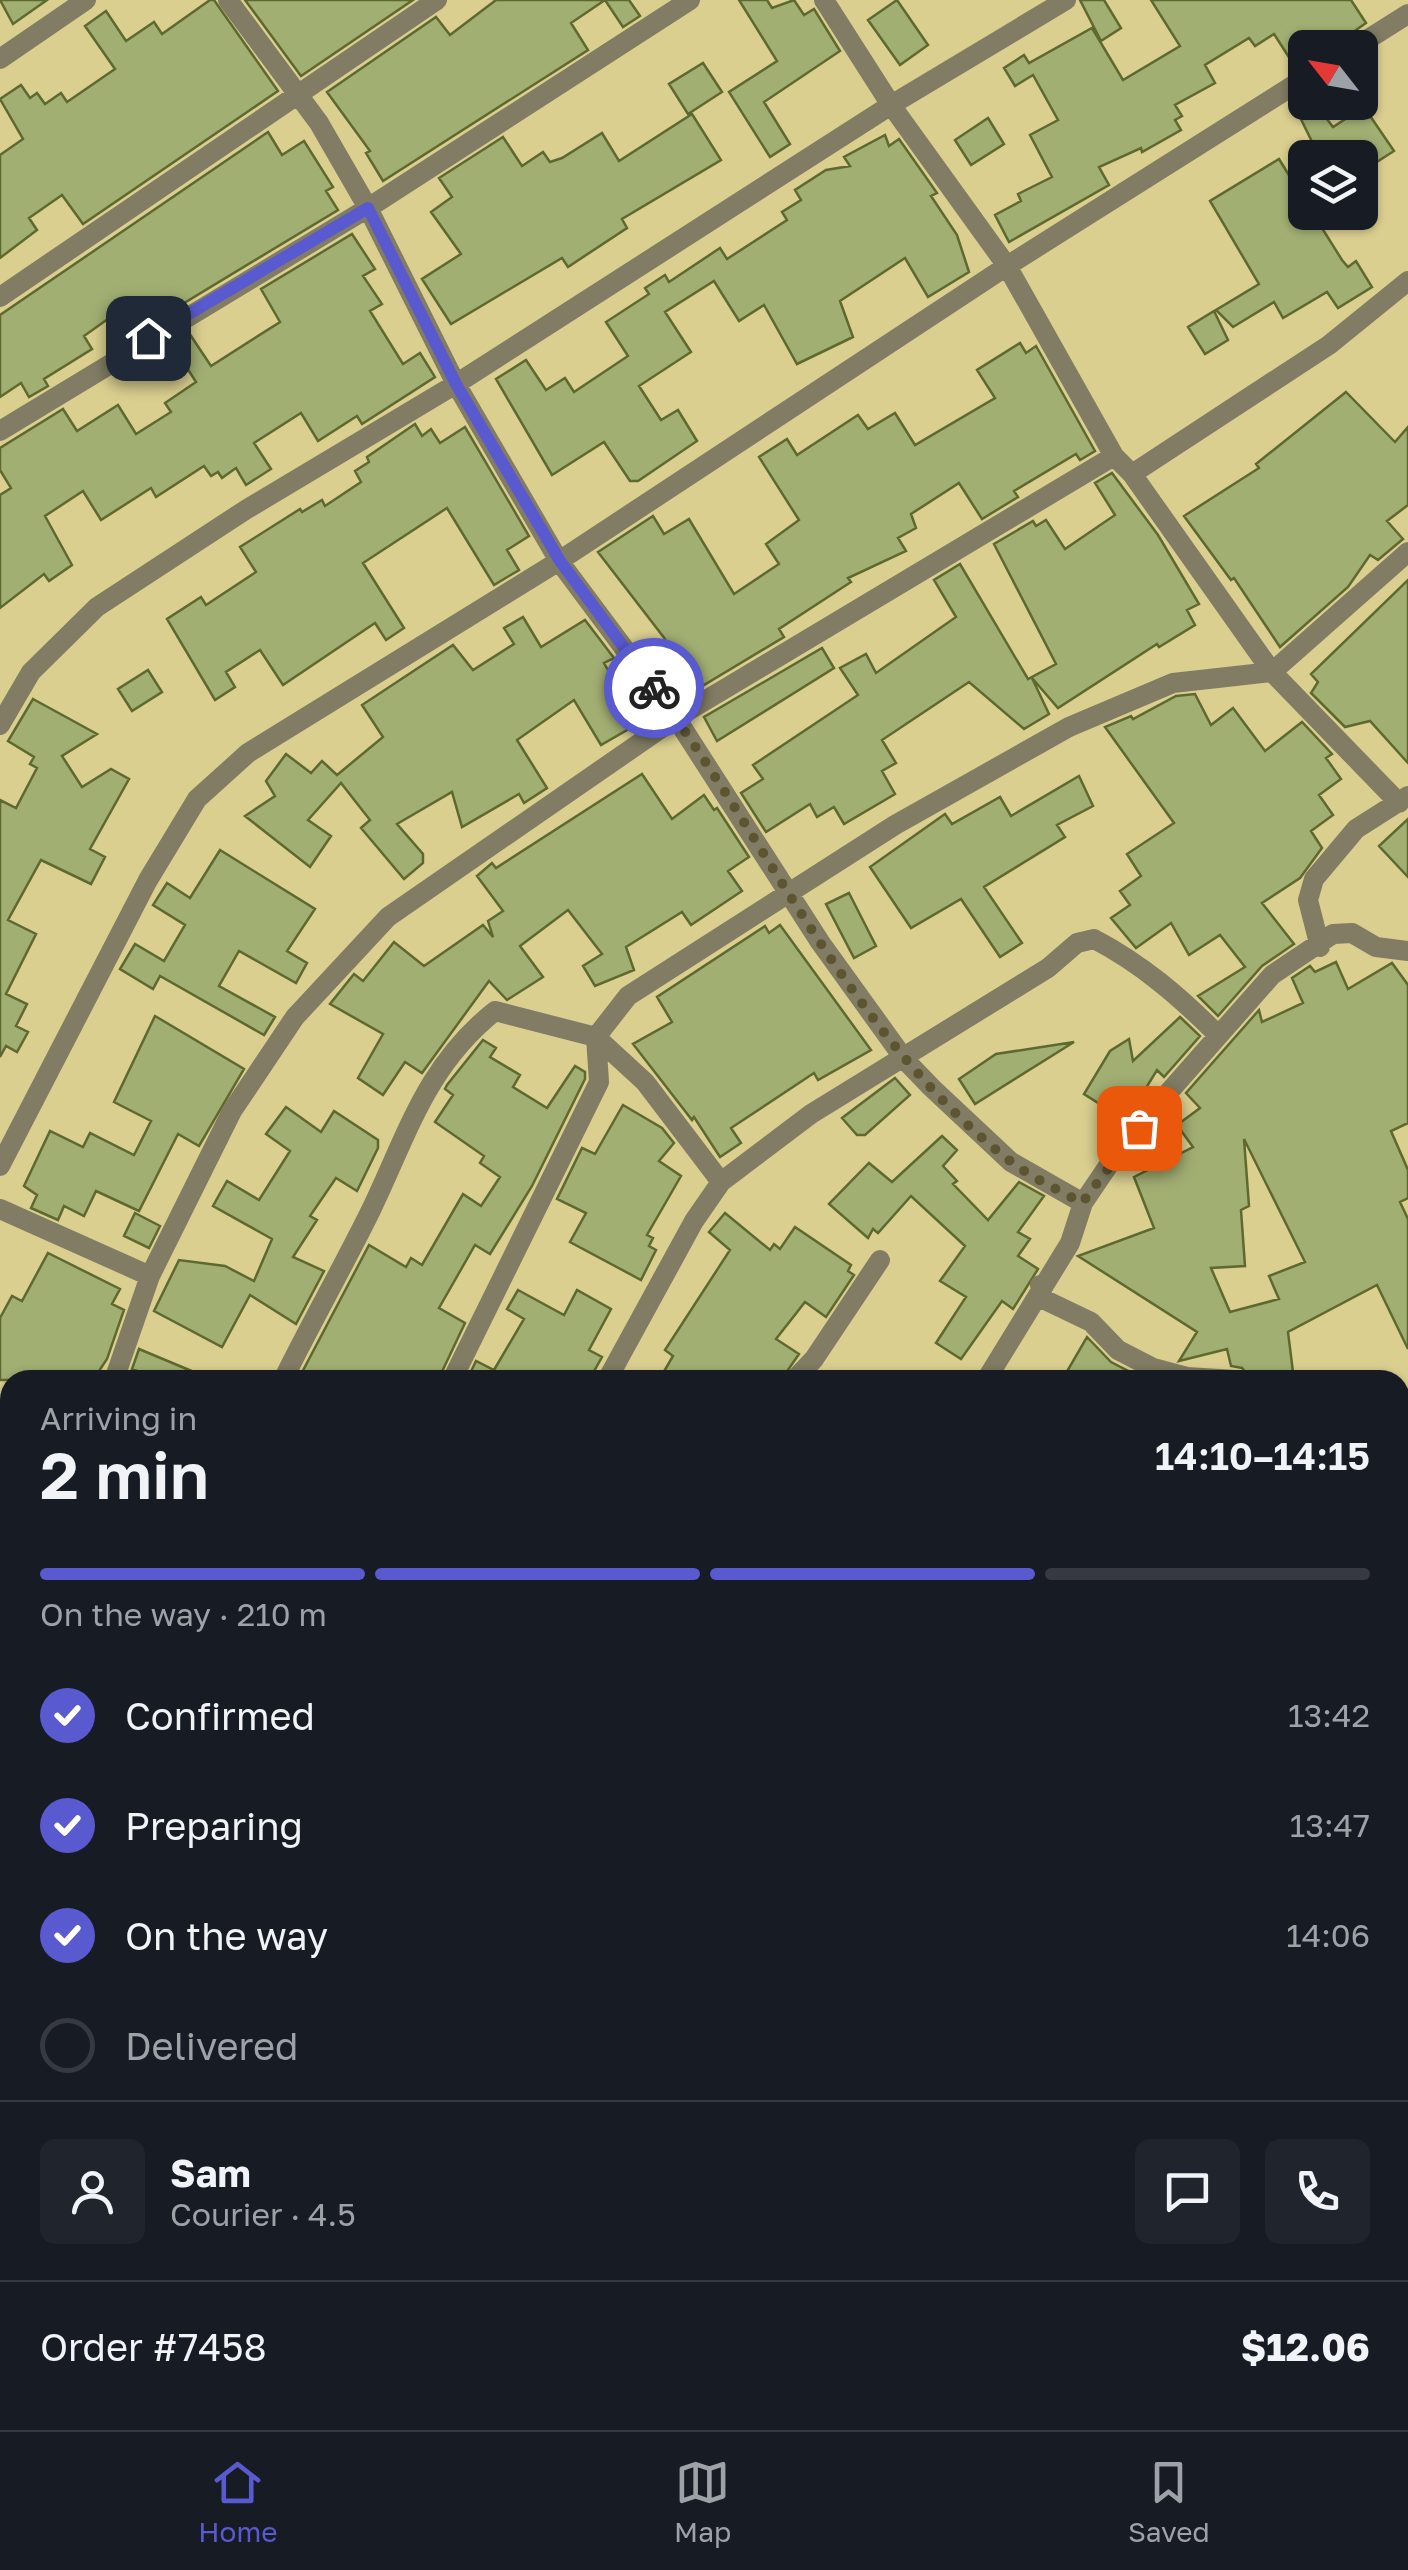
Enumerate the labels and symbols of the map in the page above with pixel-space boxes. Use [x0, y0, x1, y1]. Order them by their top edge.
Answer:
north arrow [1288, 30, 1378, 120]
pin [106, 296, 191, 381]
courier [604, 638, 704, 738]
pin [1097, 1086, 1182, 1171]

